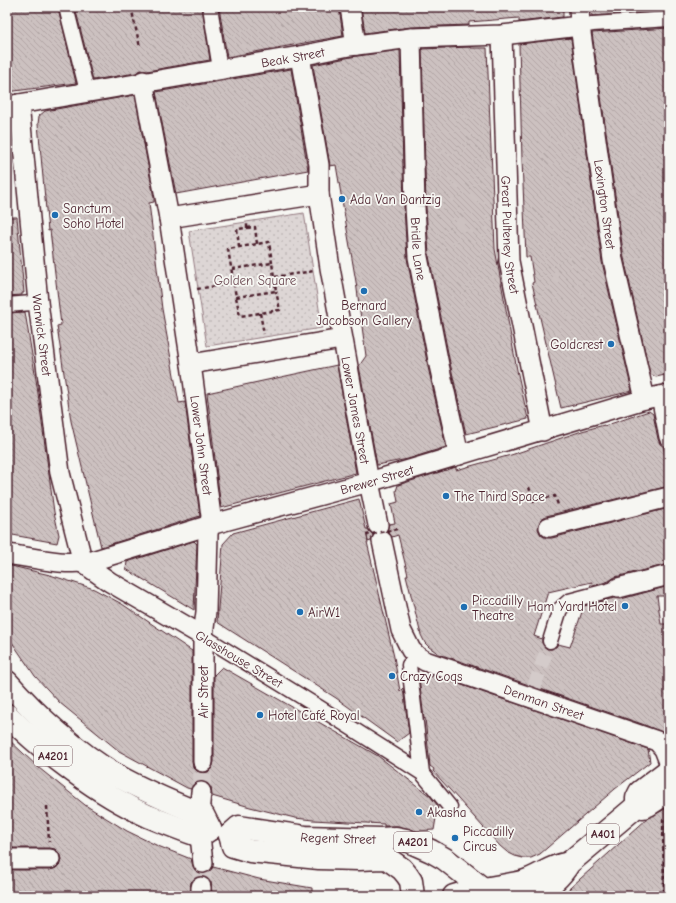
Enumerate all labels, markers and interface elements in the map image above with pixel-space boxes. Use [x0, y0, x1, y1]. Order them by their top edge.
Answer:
street label: Beak Street [260, 43, 327, 70]
street label: Lexington Street [591, 158, 619, 251]
street label: Great Pulteney Street [499, 175, 523, 296]
place label: Ada Van Dantzig [350, 192, 441, 207]
marker: Ada Van Dantzig [337, 194, 347, 204]
place label: Sanctum Soho Hotel [63, 201, 124, 231]
marker: Sanctum Soho Hotel [50, 210, 60, 220]
street label: Bridle Lane [408, 217, 430, 282]
park label: Golden Square [214, 273, 297, 288]
marker: Bernard Jacobson Gallery [359, 286, 369, 296]
street label: Warwick Street [30, 293, 55, 378]
place label: Bernard Jacobson Gallery [316, 298, 412, 328]
place label: Goldcrest [550, 337, 604, 352]
marker: Goldcrest [606, 339, 616, 349]
street label: Lower James Street [339, 355, 373, 466]
street label: Lower John Street [188, 394, 216, 497]
street label: Brewer Street [338, 461, 416, 497]
place label: The Third Space [454, 489, 545, 504]
marker: The Third Space [441, 491, 451, 501]
place label: Piccadilly Theatre [472, 593, 523, 623]
place label: Ham Yard Hotel [527, 599, 617, 614]
marker: Ham Yard Hotel [620, 601, 630, 611]
marker: Piccadilly Theatre [459, 602, 469, 612]
place label: AirW1 [308, 605, 340, 620]
marker: AirW1 [295, 607, 305, 617]
street label: Glasshouse Street [193, 627, 286, 692]
street label: Air Street [196, 664, 211, 718]
place label: Crazy Coqs [400, 669, 462, 684]
marker: Crazy Coqs [387, 671, 397, 681]
street label: Denman Street [502, 681, 587, 723]
place label: Hotel Café Royal [268, 708, 360, 723]
marker: Hotel Café Royal [255, 710, 265, 720]
road number: A4201 [34, 746, 72, 766]
place label: Akasha [427, 805, 466, 820]
marker: Akasha [414, 807, 424, 817]
place label: Piccadilly Circus [463, 824, 514, 854]
road number: A401 [587, 824, 619, 844]
street label: Regent Street [299, 829, 377, 846]
road number: A4201 [394, 832, 432, 852]
marker: Piccadilly Circus [450, 833, 460, 843]

